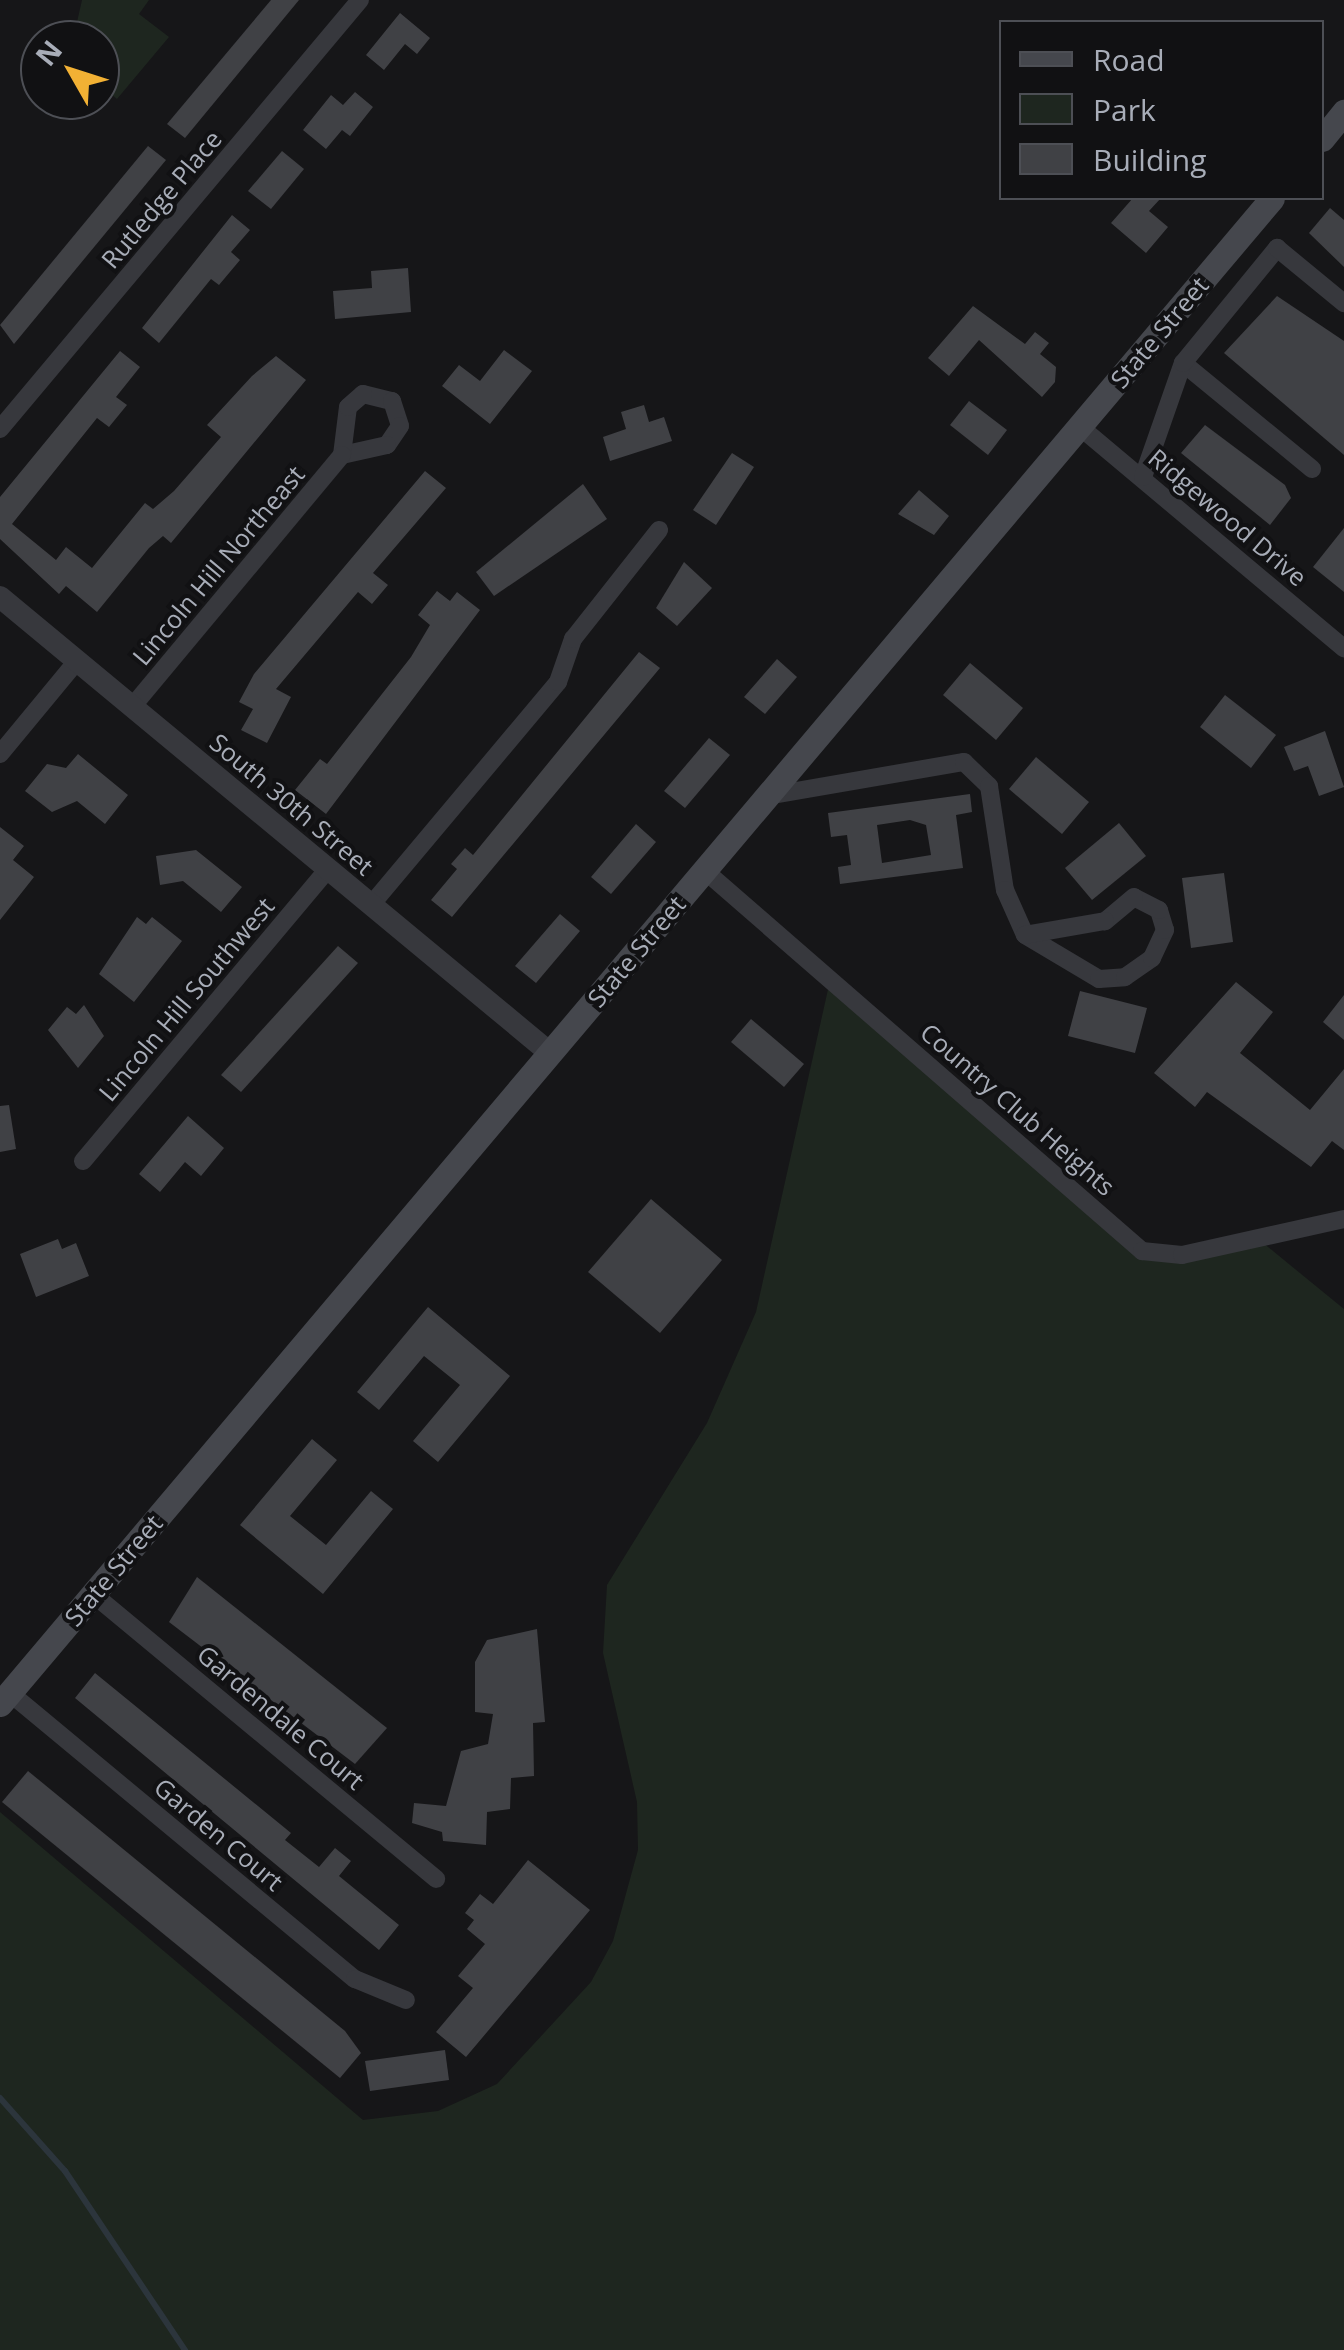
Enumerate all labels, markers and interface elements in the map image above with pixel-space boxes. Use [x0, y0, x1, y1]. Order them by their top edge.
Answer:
north arrow [20, 20, 120, 120]
legend [999, 20, 1324, 200]
text: N [26, 32, 70, 73]
text: Road [1093, 39, 1165, 80]
text: Park [1093, 89, 1156, 130]
street label: Rutledge Place [95, 124, 227, 274]
text: Building [1093, 139, 1207, 180]
street label: State Street [1104, 270, 1214, 394]
street label: Ridgewood Drive [1143, 442, 1313, 592]
street label: Lincoln Hill Northeast [126, 459, 310, 671]
street label: South 30th Street [204, 727, 380, 881]
street label: State Street [581, 889, 691, 1013]
street label: Lincoln Hill Southwest [92, 891, 280, 1107]
street label: Country Club Heights [915, 1017, 1121, 1201]
street label: State Street [58, 1508, 168, 1632]
street label: Gardendale Court [192, 1639, 370, 1795]
street label: Garden Court [149, 1772, 289, 1896]

